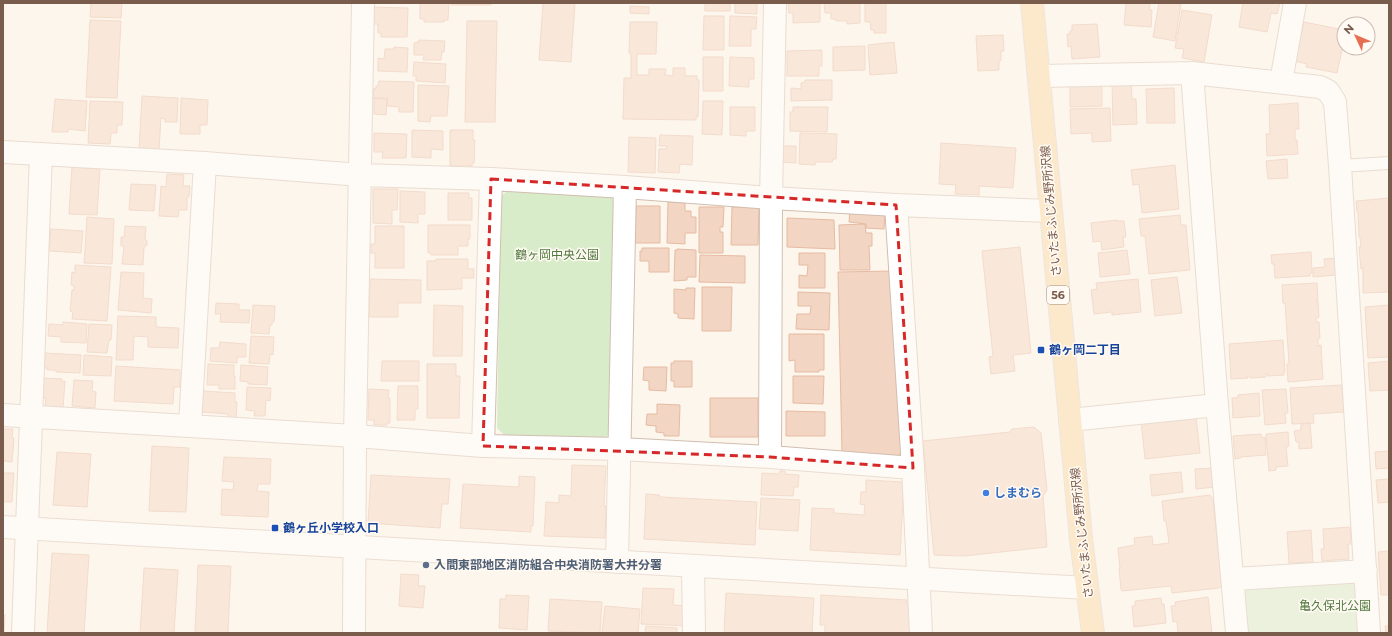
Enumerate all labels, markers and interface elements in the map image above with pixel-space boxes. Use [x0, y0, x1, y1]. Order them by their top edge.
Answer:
north arrow [1336, 16, 1376, 56]
text: N [1341, 21, 1357, 37]
street label: さいたまふじみ野所沢線 [1037, 145, 1064, 277]
park label: 鶴ヶ岡中央公園 [515, 247, 599, 262]
road number: 56 [1047, 286, 1069, 304]
place label: 鶴ヶ岡二丁目 [1049, 342, 1121, 357]
marker: 鶴ヶ岡二丁目 [1036, 345, 1046, 355]
street label: さいたまふじみ野所沢線 [1067, 467, 1096, 599]
place label: しまむら [994, 485, 1042, 500]
marker: しまむら [981, 488, 991, 498]
place label: 鶴ヶ丘小学校入口 [283, 520, 379, 535]
marker: 鶴ヶ丘小学校入口 [270, 523, 280, 533]
place label: 入間東部地区消防組合中央消防署大井分署 [434, 557, 662, 572]
marker: 入間東部地区消防組合中央消防署大井分署 [421, 560, 431, 570]
park label: 亀久保北公園 [1299, 598, 1371, 613]

